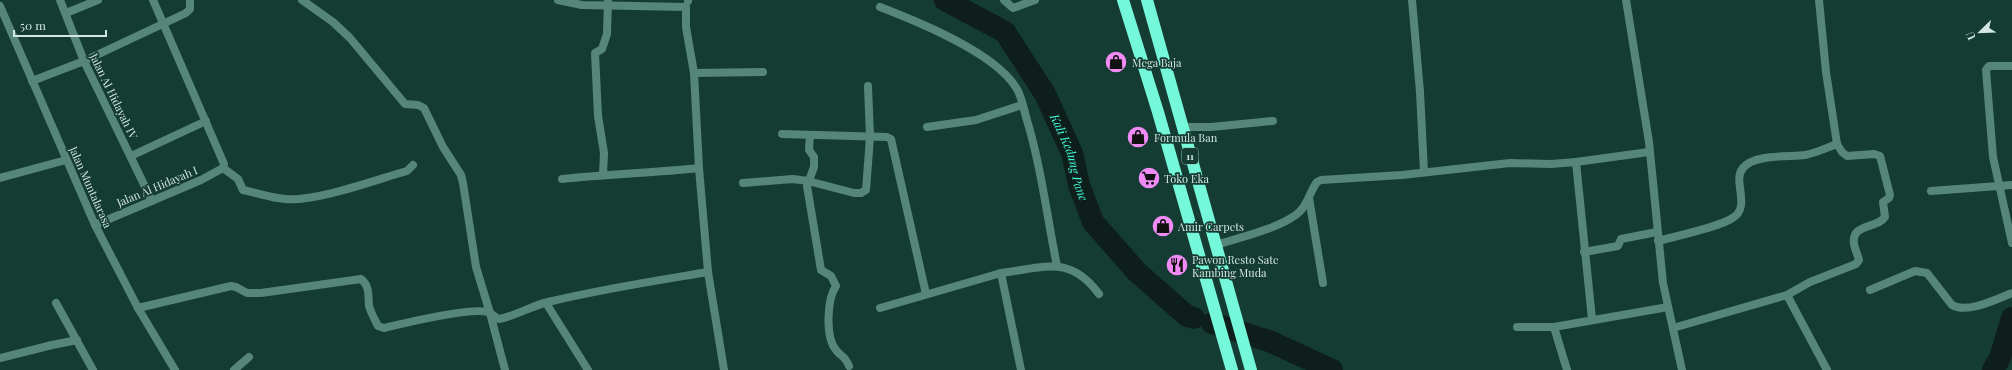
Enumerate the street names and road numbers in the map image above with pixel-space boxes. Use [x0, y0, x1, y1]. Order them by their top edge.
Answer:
street label: Jalan Al Hidayah IV [86, 50, 141, 141]
street label: Jalan Muntalarasa [66, 143, 116, 231]
road number: 11 [1182, 148, 1198, 164]
street label: Jalan Al Hidayah I [113, 162, 200, 210]

